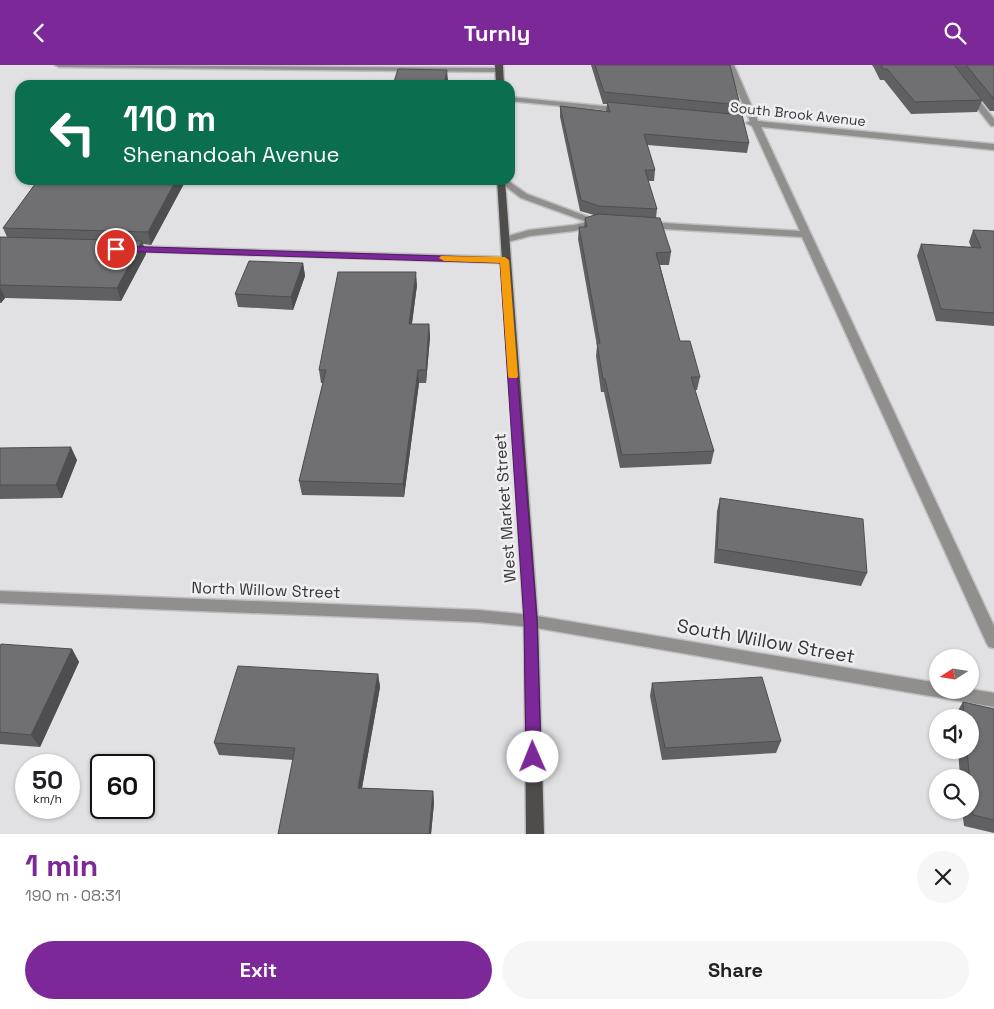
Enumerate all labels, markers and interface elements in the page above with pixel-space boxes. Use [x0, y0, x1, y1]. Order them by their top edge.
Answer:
icon: back [25, 19, 53, 47]
text: Turnly [464, 19, 530, 47]
icon: search [941, 19, 969, 47]
text: 110 m [123, 97, 216, 141]
street label: South Brook Avenue [729, 98, 867, 130]
icon: left [40, 100, 105, 165]
text: Shenandoah Avenue [123, 140, 340, 168]
pin [95, 228, 137, 270]
icon: arrive [102, 235, 130, 263]
street label: West Market Street [489, 433, 521, 583]
street label: North Willow Street [191, 577, 341, 603]
street label: South Willow Street [675, 613, 857, 669]
north arrow [929, 649, 979, 699]
map controls [929, 649, 979, 819]
button: sound [929, 709, 979, 759]
position arrow [506, 730, 558, 782]
speed limit sign: 60 [90, 754, 155, 819]
text: 50 [32, 764, 63, 796]
button: search [929, 769, 979, 819]
text: km/h [33, 791, 62, 807]
text: 1 min [25, 846, 98, 885]
button: close [917, 851, 969, 903]
text: 190 m · 08:31 [25, 885, 121, 906]
button: Exit [25, 941, 492, 999]
button: Share [502, 941, 969, 999]

